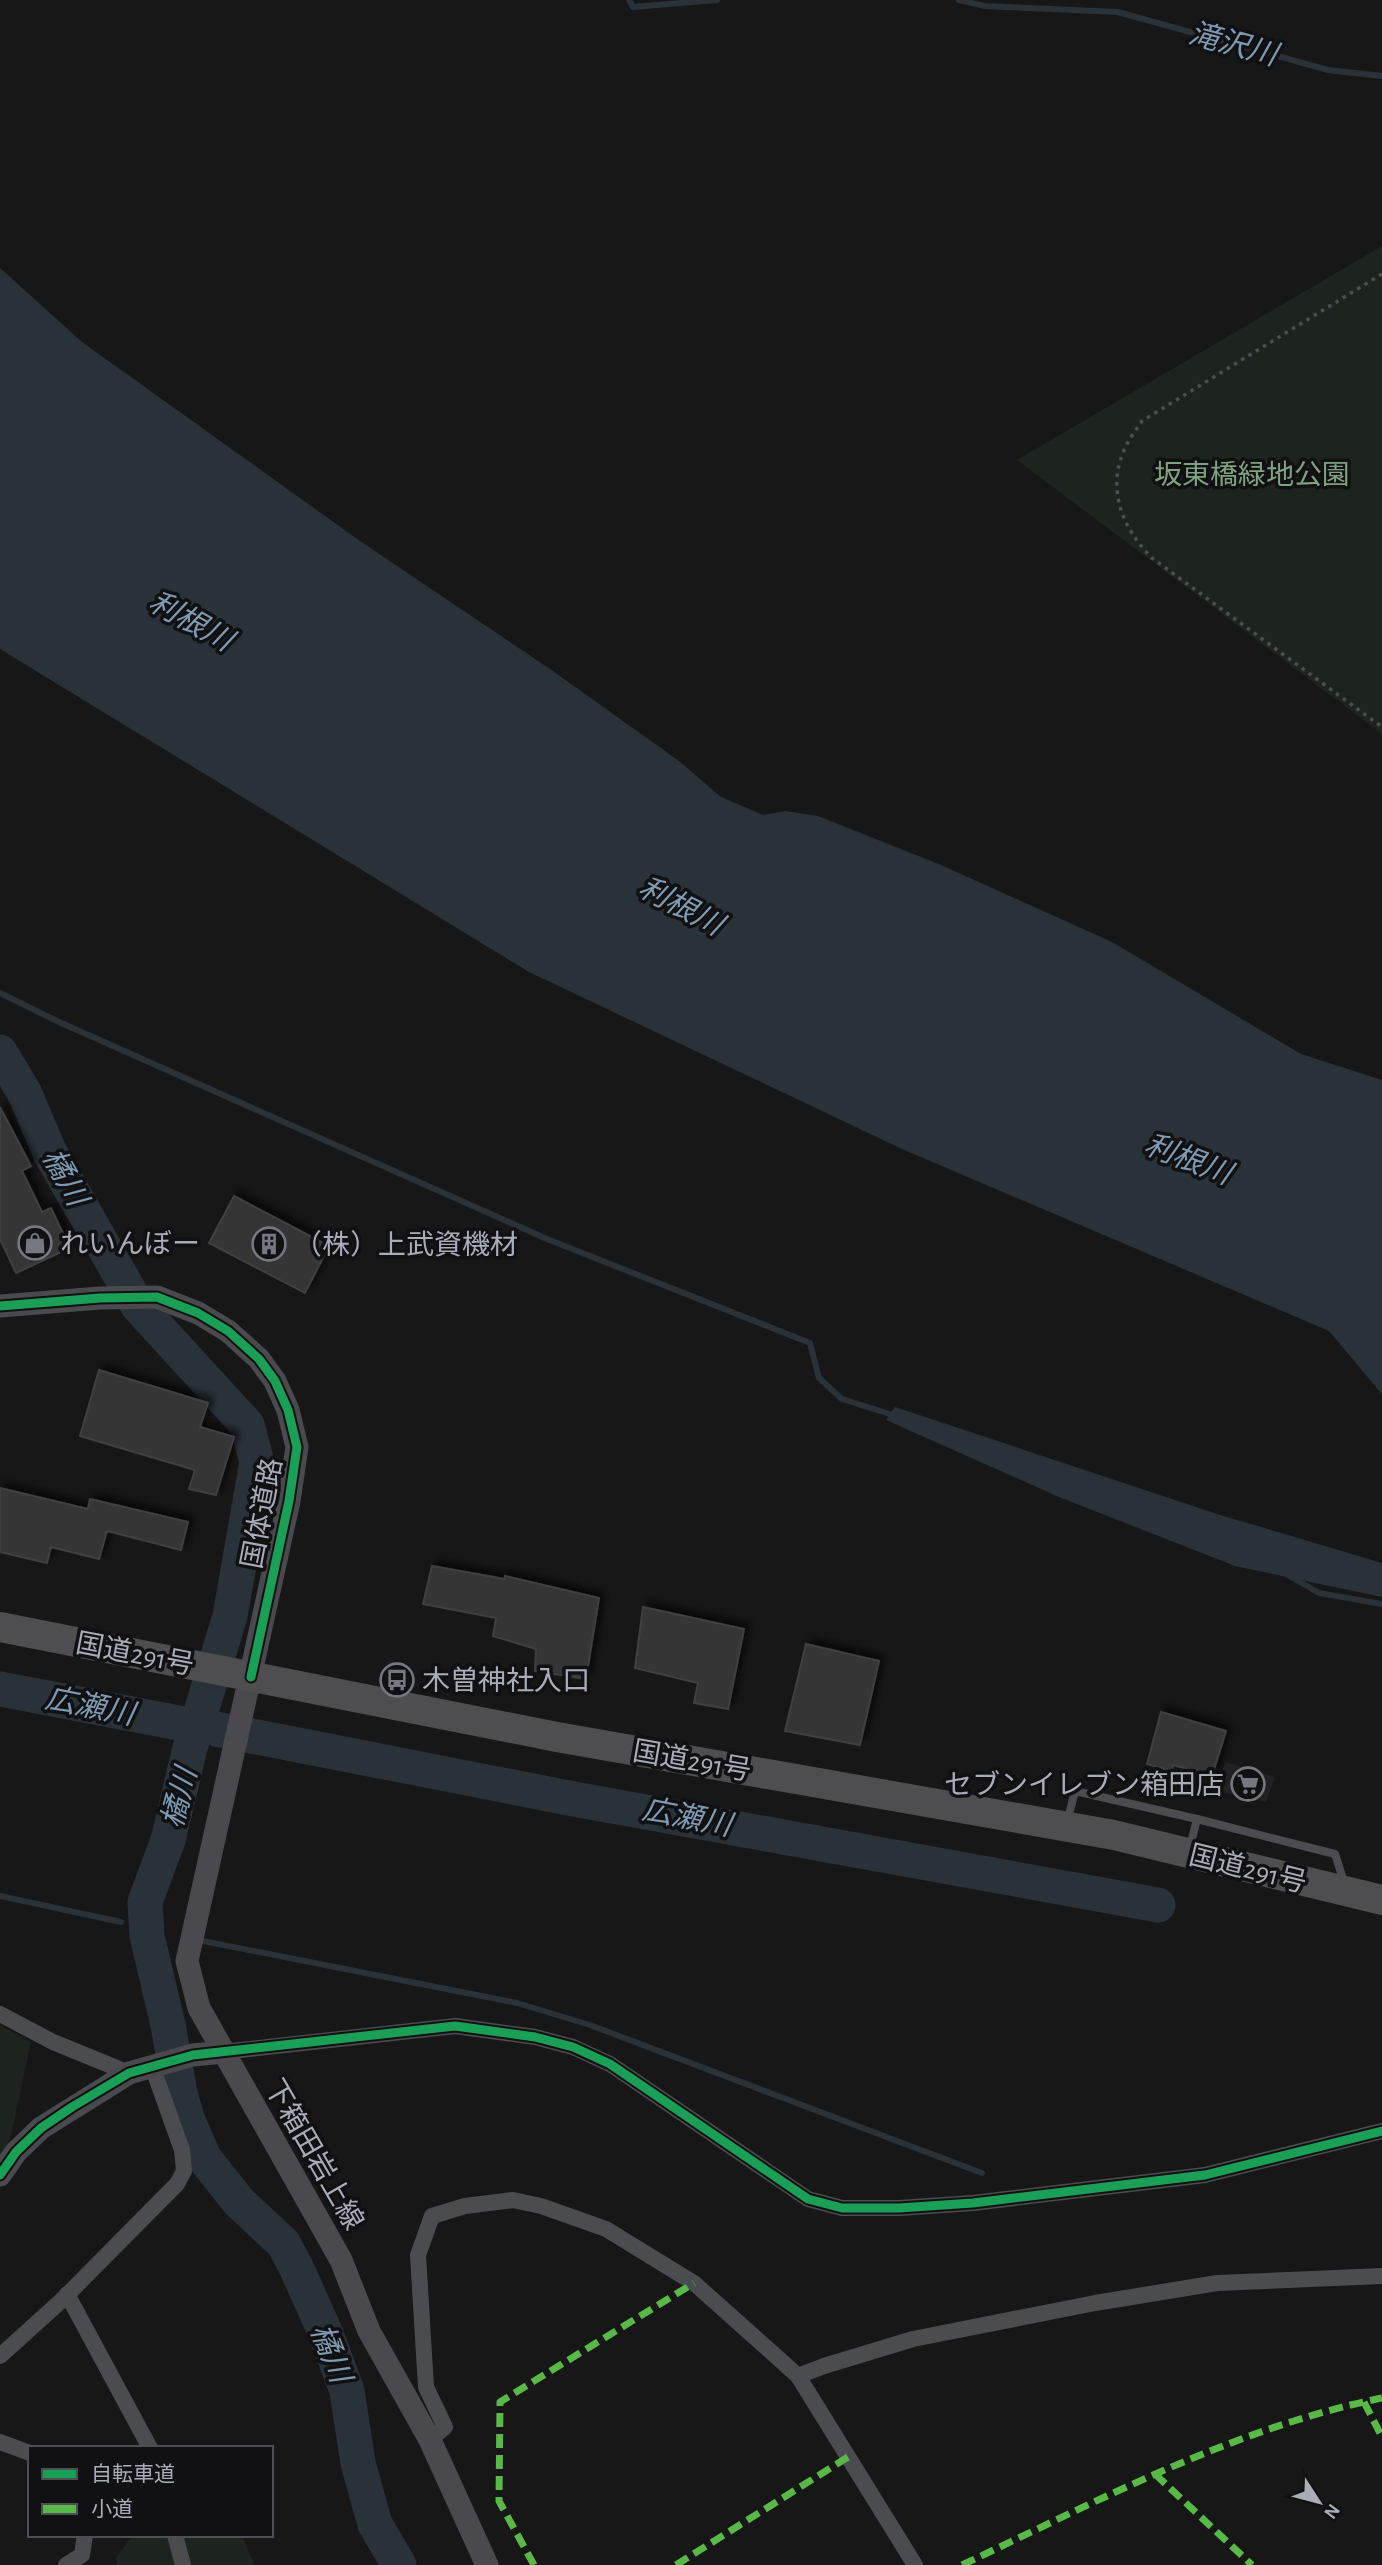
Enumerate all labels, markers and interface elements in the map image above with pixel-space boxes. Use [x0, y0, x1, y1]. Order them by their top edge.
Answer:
water label: 滝沢川 [1185, 17, 1284, 72]
park label: 坂東橋緑地公園 [1154, 460, 1350, 490]
water label: 利根川 [144, 585, 241, 658]
water label: 利根川 [634, 871, 731, 943]
water label: 利根川 [1140, 1128, 1239, 1191]
water label: 橘川 [36, 1143, 95, 1214]
shop icon: れいんぼー [16, 1224, 54, 1262]
building icon: （株）上武資機材 [250, 1225, 288, 1263]
place label: れいんぼー [60, 1229, 200, 1259]
place label: （株）上武資機材 [294, 1230, 518, 1260]
street label: 国体道路 [237, 1455, 287, 1571]
street label: 国道291号 [73, 1628, 196, 1680]
bus stop icon: 木曽神社入口 [378, 1661, 416, 1699]
place label: 木曽神社入口 [422, 1666, 590, 1696]
water label: 広瀬川 [43, 1682, 140, 1731]
street label: 国道291号 [630, 1736, 753, 1786]
water label: 橘川 [156, 1762, 203, 1831]
supermarket icon: セブンイレブン箱田店 [1229, 1765, 1267, 1803]
place label: セブンイレブン箱田店 [944, 1770, 1224, 1800]
water label: 広瀬川 [640, 1793, 737, 1842]
street label: 国道291号 [1186, 1840, 1309, 1898]
street label: 下箱田岩上線 [259, 2074, 369, 2235]
water label: 橘川 [305, 2319, 358, 2390]
legend [28, 2446, 273, 2537]
text: 自転車道 [91, 2463, 175, 2485]
north arrow [1284, 2467, 1354, 2537]
text: 小道 [91, 2498, 133, 2520]
text: N [1320, 2500, 1343, 2522]

